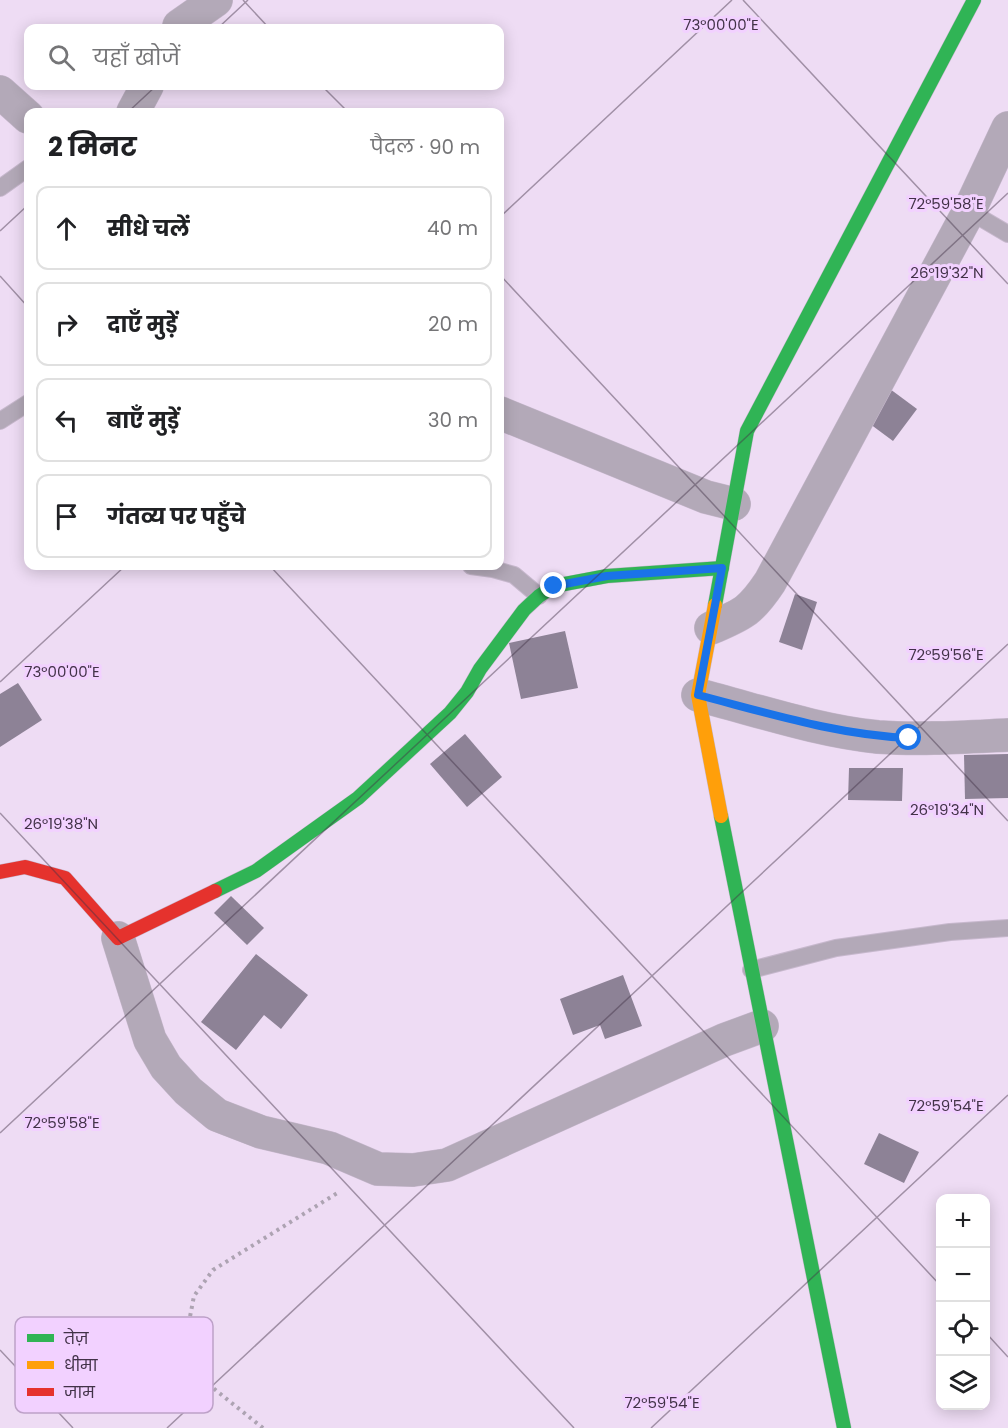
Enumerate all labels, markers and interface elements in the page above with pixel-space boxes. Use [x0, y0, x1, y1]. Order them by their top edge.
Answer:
text: 73°00'00"E [683, 14, 759, 35]
search box [24, 24, 504, 90]
icon: search [45, 41, 78, 74]
text: यहाँ खोजें [93, 42, 180, 73]
text: 2 मिनट [48, 129, 137, 165]
text: पैदल · 90 m [371, 133, 480, 161]
text: 72°59'58"E [908, 193, 984, 214]
icon: ahead [50, 212, 83, 245]
text: सीधे चलें [107, 213, 190, 244]
text: 40 m [427, 214, 478, 242]
text: 26°19'32"N [910, 262, 984, 283]
icon: right [50, 308, 83, 341]
text: दाएँ मुड़ें [107, 309, 178, 340]
text: 20 m [428, 310, 478, 338]
icon: left [50, 404, 83, 437]
text: बाएँ मुड़ें [107, 405, 179, 436]
text: 30 m [428, 406, 478, 434]
icon: arrive [50, 500, 83, 533]
text: गंतव्य पर पहुँचे [107, 501, 246, 532]
route end [540, 572, 566, 598]
text: 72°59'56"E [908, 644, 984, 665]
text: 73°00'00"E [24, 661, 100, 682]
route start [895, 724, 921, 750]
text: 26°19'34"N [910, 799, 984, 820]
text: 26°19'38"N [24, 813, 98, 834]
text: 72°59'54"E [908, 1095, 984, 1116]
text: 72°59'58"E [24, 1112, 100, 1133]
map controls [936, 1194, 990, 1410]
button: + [936, 1194, 990, 1248]
button: − [936, 1248, 990, 1302]
button: locate [936, 1302, 990, 1356]
legend [15, 1317, 213, 1413]
text: तेज़ [63, 1327, 89, 1350]
text: धीमा [64, 1354, 99, 1377]
button: layers [936, 1356, 990, 1410]
text: जाम [63, 1381, 95, 1404]
text: 72°59'54"E [624, 1392, 700, 1413]

